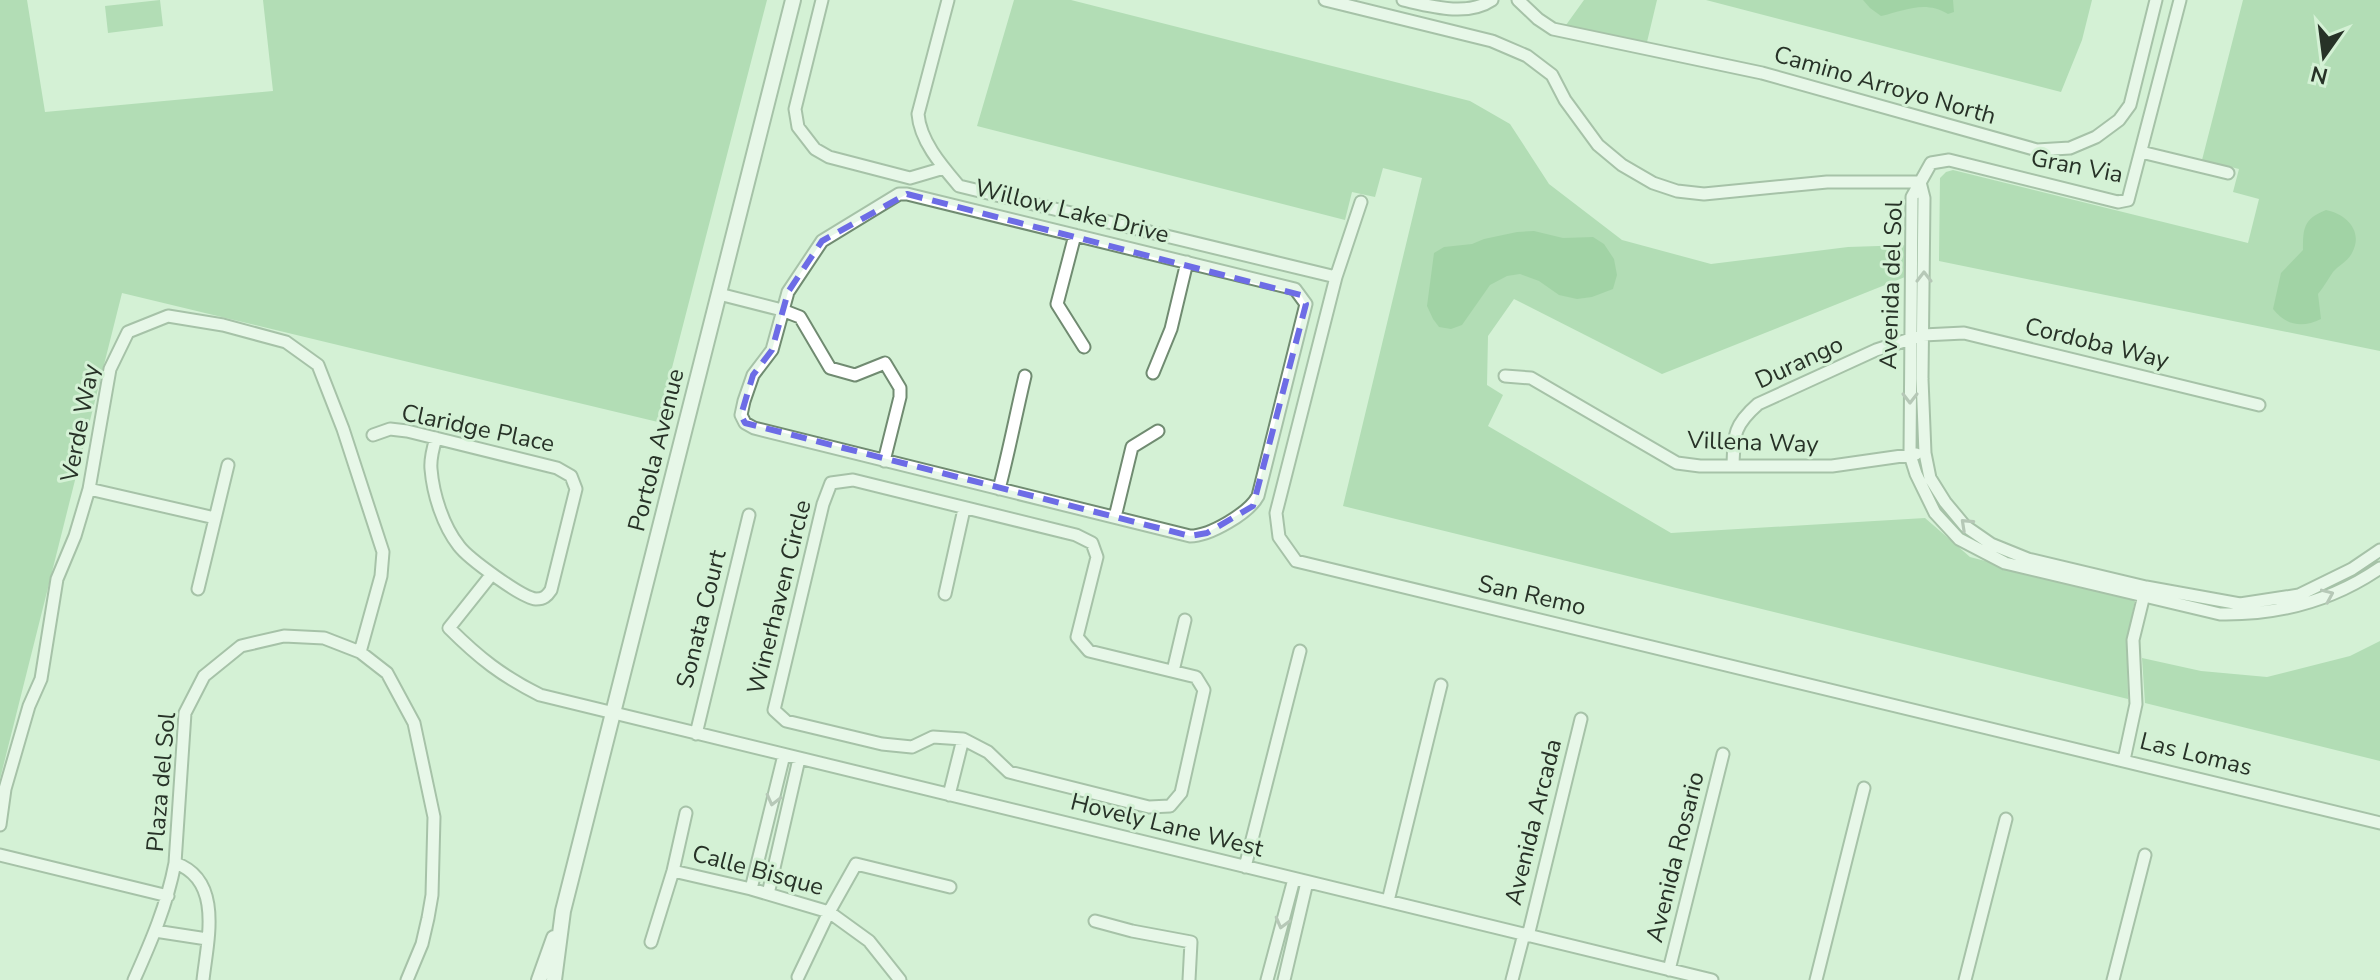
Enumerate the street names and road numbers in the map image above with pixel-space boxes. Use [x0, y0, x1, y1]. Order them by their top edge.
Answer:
street label: Camino Arroyo North [1770, 38, 2000, 132]
street label: Gran Via [2028, 141, 2126, 191]
street label: Willow Lake Drive [972, 171, 1172, 251]
street label: Avenida del Sol [1872, 200, 1910, 370]
street label: Cordoba Way [2022, 310, 2173, 377]
street label: Durango [1750, 328, 1848, 396]
street label: Verde Way [53, 361, 107, 486]
street label: Portola Avenue [620, 365, 692, 535]
street label: Claridge Place [398, 396, 558, 460]
street label: Villena Way [1686, 424, 1820, 460]
street label: Winerhaven Circle [739, 497, 819, 697]
street label: Sonata Court [668, 546, 734, 692]
street label: San Remo [1475, 567, 1589, 623]
street label: Plaza del Sol [139, 711, 183, 853]
street label: Las Lomas [2137, 725, 2255, 783]
street label: Avenida Arcada [1497, 736, 1569, 908]
street label: Avenida Rosario [1638, 768, 1712, 946]
street label: Hovely Lane West [1067, 786, 1267, 865]
street label: Calle Bisque [689, 837, 827, 903]

